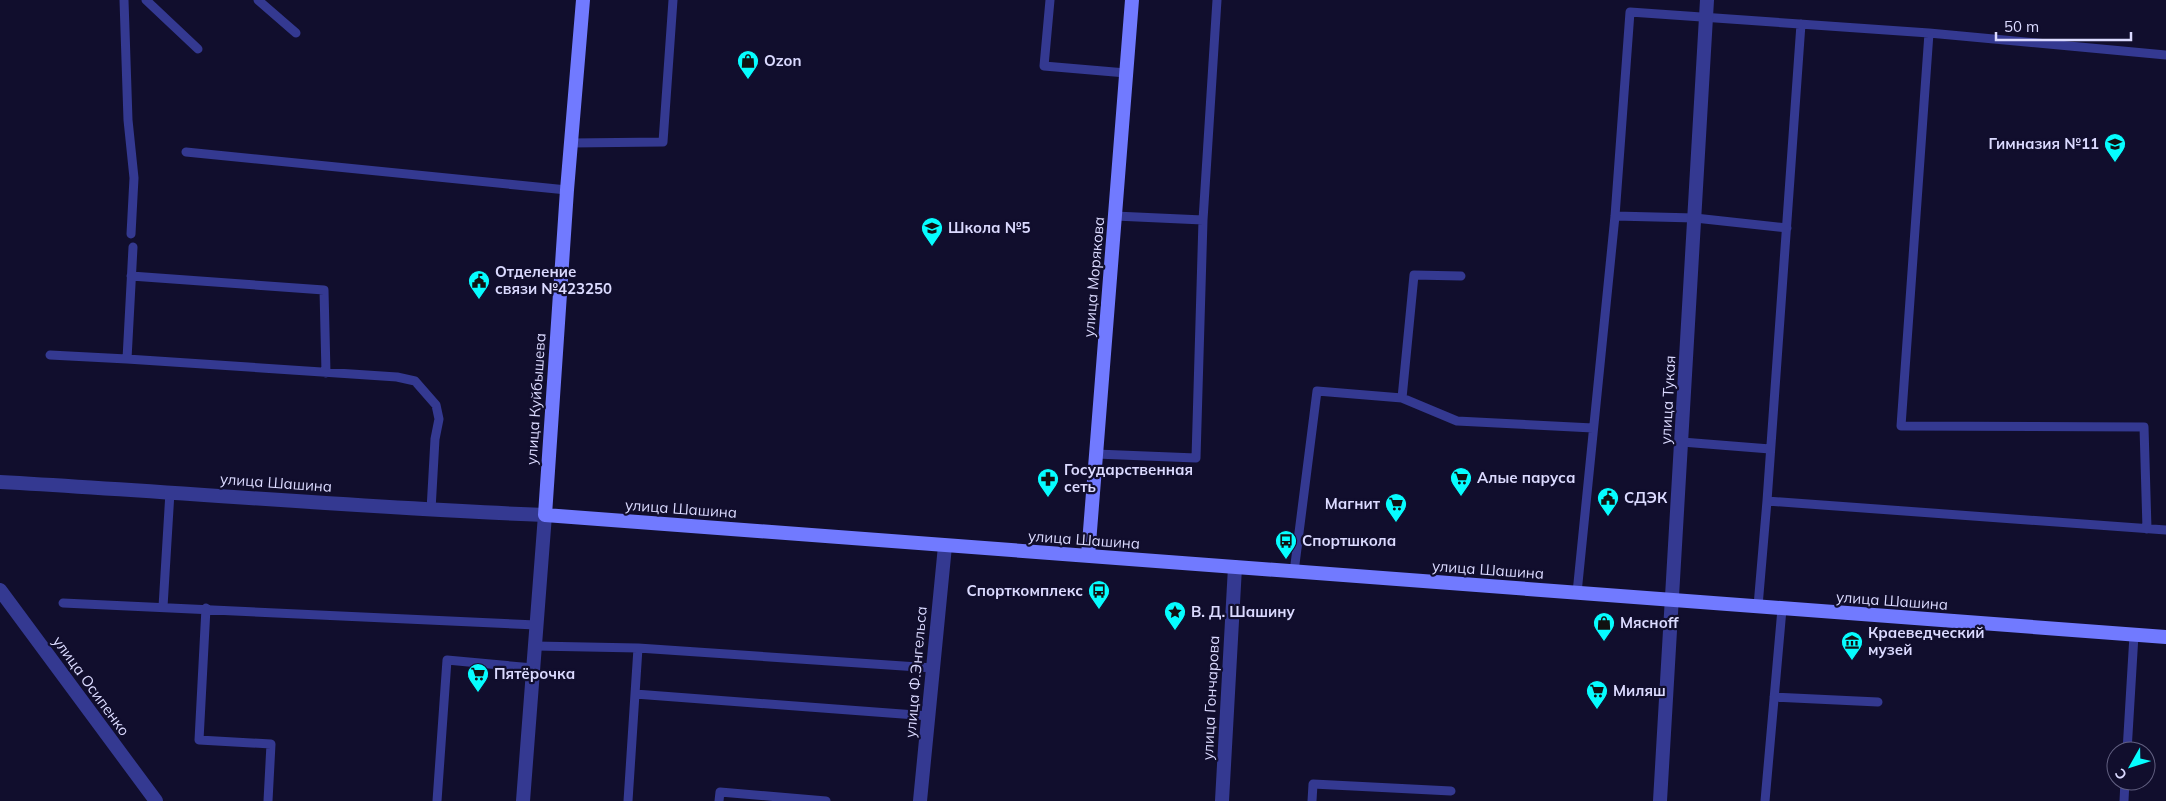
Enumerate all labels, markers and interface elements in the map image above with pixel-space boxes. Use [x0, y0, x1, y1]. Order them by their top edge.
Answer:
scale bar [1996, 10, 2131, 42]
text: 50 m [2004, 17, 2039, 36]
shop icon: Ozon [736, 49, 760, 80]
place label: Ozon [764, 51, 801, 70]
school or university icon: Гимназия №11 [2103, 132, 2127, 163]
place label: Гимназия №11 [1989, 134, 2099, 153]
school or university icon: Школа №5 [920, 216, 944, 247]
street label: улица Морякова [1079, 216, 1108, 338]
place label: Школа №5 [948, 218, 1030, 237]
place label: Отделение связи №423250 [495, 262, 612, 298]
public building icon: Отделение связи №423250 [467, 269, 491, 300]
street label: улица Куйбышева [521, 332, 550, 466]
street label: улица Тукая [1656, 355, 1679, 445]
place label: Государственная сеть [1064, 460, 1193, 496]
supermarket icon: Алые паруса [1449, 466, 1473, 497]
pharmacy icon: Государственная сеть [1036, 467, 1060, 498]
place label: Алые паруса [1477, 468, 1575, 487]
street label: улица Шашина [219, 469, 333, 496]
public building icon: СДЭК [1596, 486, 1620, 517]
place label: СДЭК [1624, 488, 1668, 507]
supermarket icon: Магнит [1384, 492, 1408, 523]
place label: Магнит [1325, 494, 1381, 513]
street label: улица Шашина [624, 495, 738, 522]
street label: улица Шашина [1027, 526, 1141, 553]
bus stop icon: Спортшкола [1274, 529, 1298, 560]
place label: Спортшкола [1302, 531, 1396, 550]
street label: улица Шашина [1431, 556, 1545, 583]
bus stop icon: Спорткомплекс [1087, 579, 1111, 610]
place label: Спорткомплекс [966, 581, 1083, 600]
street label: улица Шашина [1835, 587, 1949, 614]
place icon: В. Д. Шашину [1163, 600, 1187, 631]
place label: В. Д. Шашину [1191, 602, 1295, 621]
street label: улица Ф.Энгельса [900, 605, 931, 739]
shop icon: Мясноff [1592, 611, 1616, 642]
place label: Мясноff [1620, 613, 1679, 632]
place label: Краеведческий музей [1868, 623, 1984, 659]
museum icon: Краеведческий музей [1840, 630, 1864, 661]
street label: улица Осипенко [49, 632, 134, 739]
street label: улица Гончарова [1198, 635, 1223, 761]
supermarket icon: Пятёрочка [466, 662, 490, 693]
place label: Пятёрочка [494, 664, 575, 683]
supermarket icon: Миляш [1585, 679, 1609, 710]
place label: Миляш [1613, 681, 1666, 700]
north arrow [2106, 741, 2156, 791]
text: С [2111, 765, 2131, 784]

